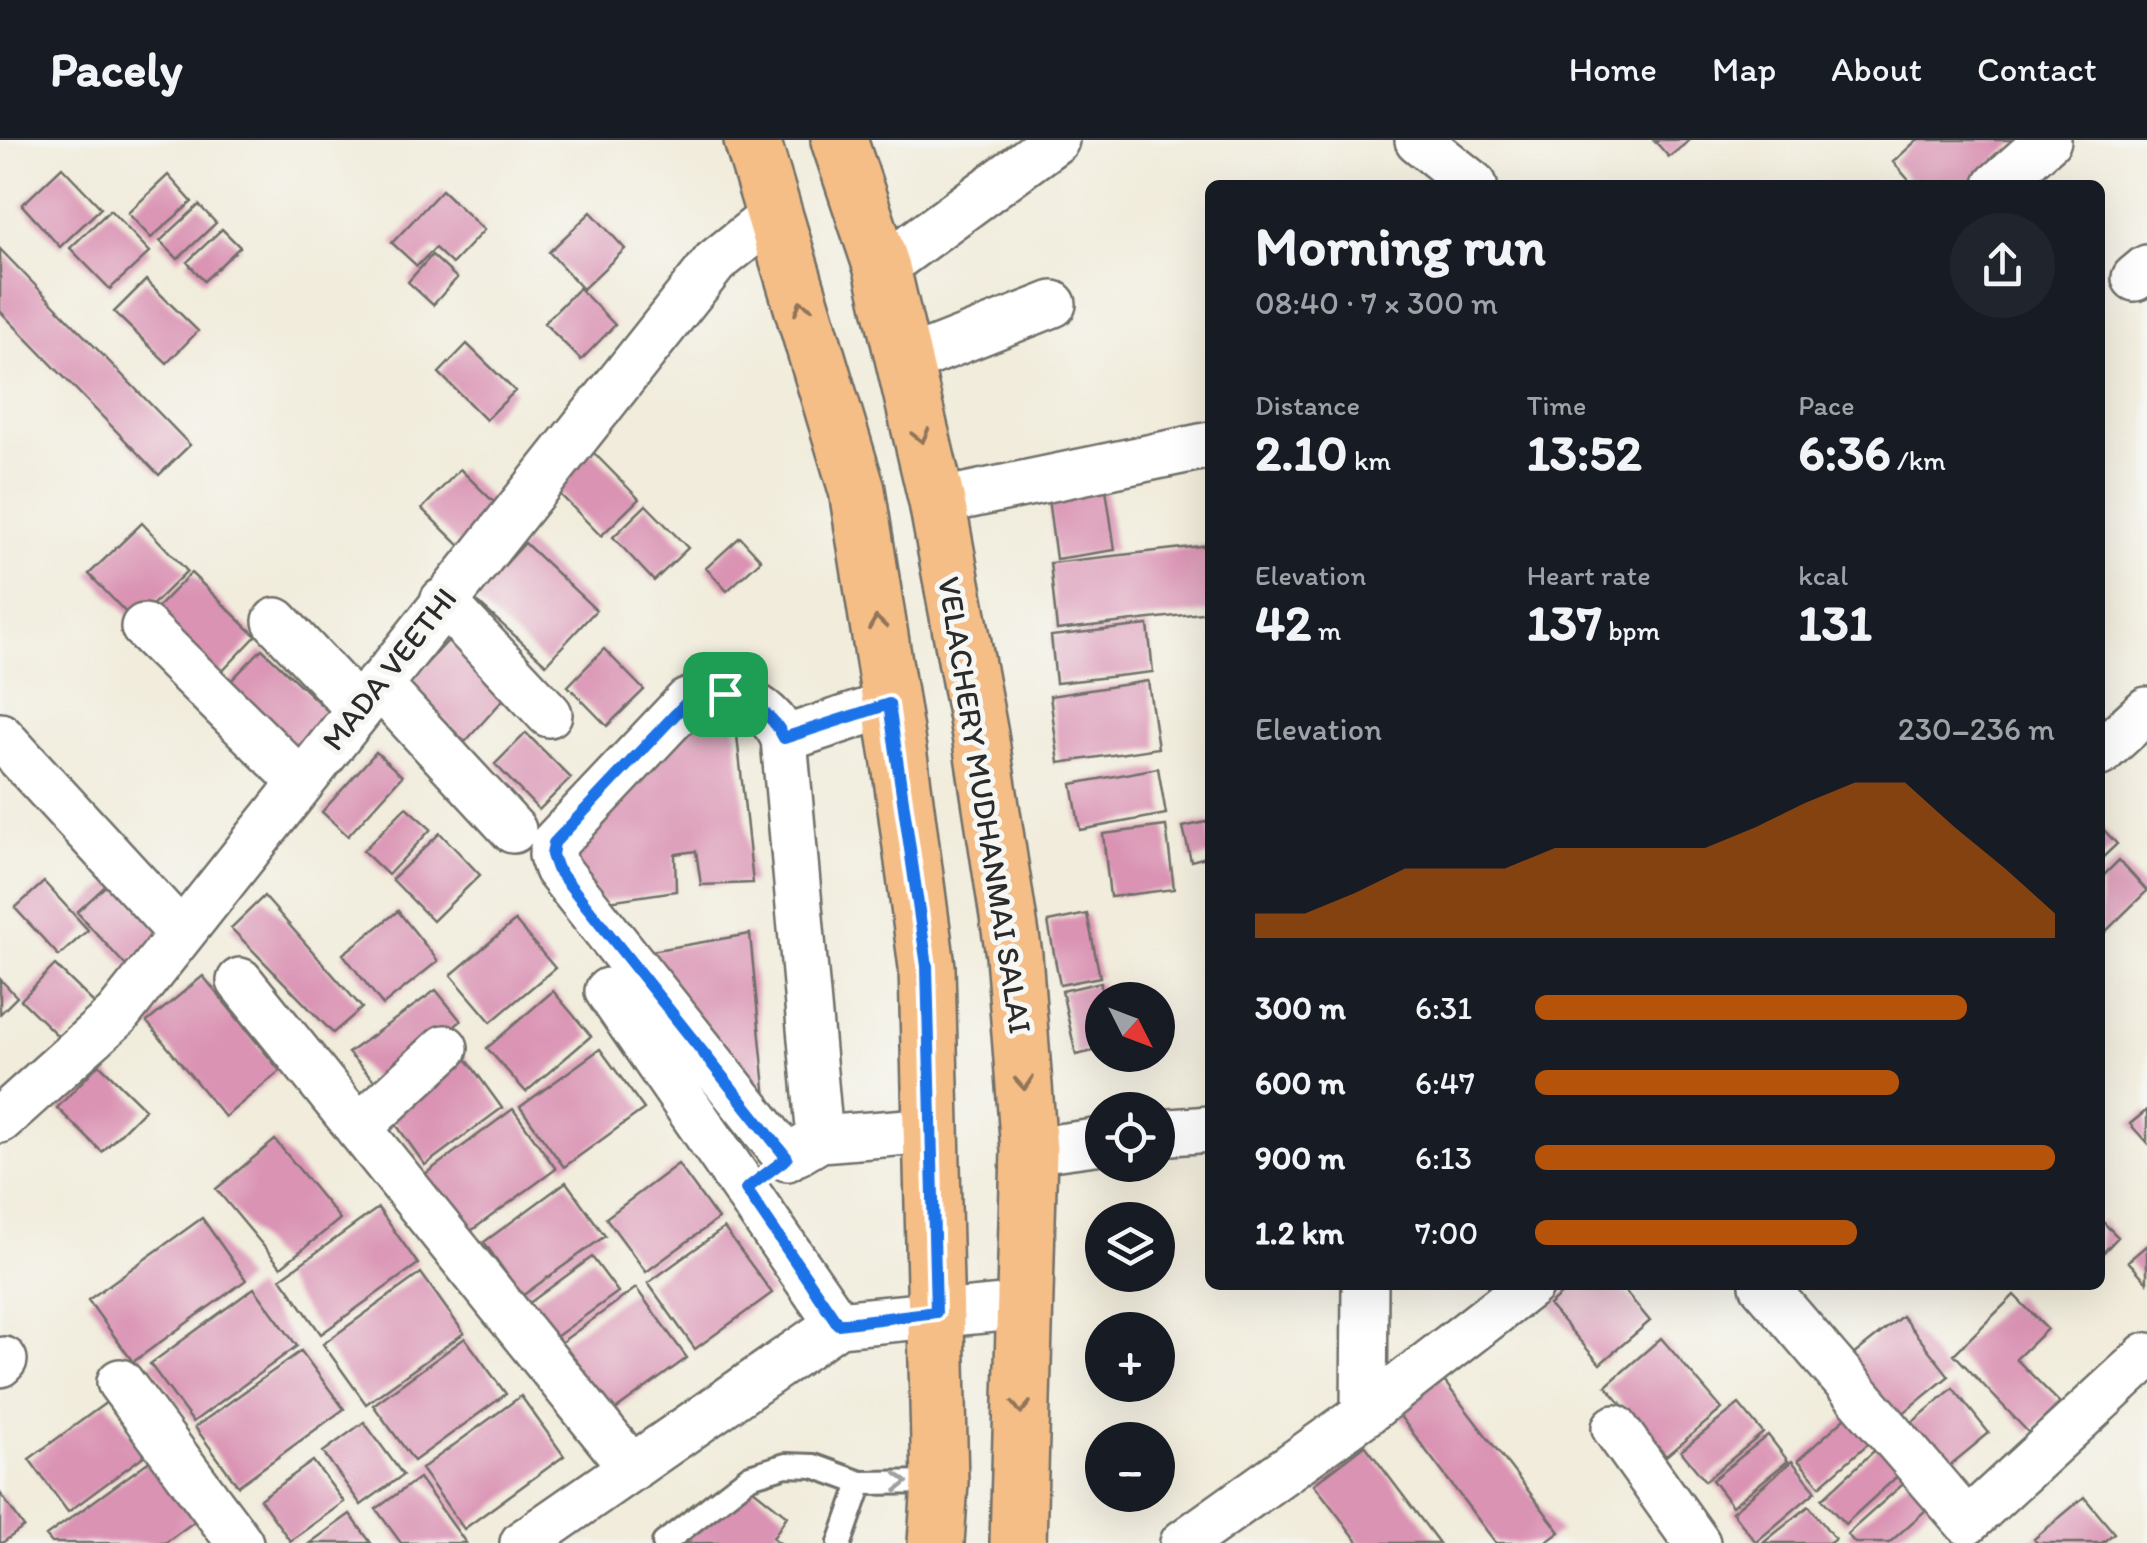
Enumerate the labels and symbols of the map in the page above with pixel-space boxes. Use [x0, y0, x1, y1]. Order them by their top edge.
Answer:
one-way arrow [793, 300, 814, 317]
one-way arrow [909, 427, 930, 444]
street label: VELACHERY MUDHANMAI SALAI [930, 574, 1040, 1036]
street label: MADA VEETHI [314, 580, 464, 758]
one-way arrow [867, 615, 888, 631]
pin [683, 652, 768, 737]
north arrow [1085, 982, 1175, 1072]
one-way arrow [1012, 1075, 1034, 1091]
one-way arrow [1011, 1400, 1032, 1416]
one-way arrow [894, 1471, 909, 1493]

